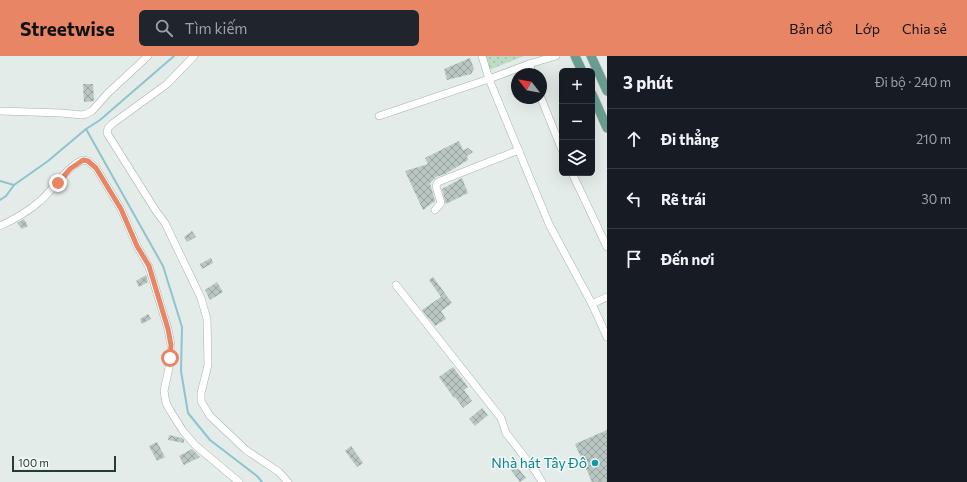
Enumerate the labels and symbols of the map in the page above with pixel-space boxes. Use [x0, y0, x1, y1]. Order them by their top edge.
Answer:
north arrow [511, 68, 547, 104]
route end [49, 174, 67, 192]
route start [161, 349, 179, 367]
scale bar [12, 454, 116, 473]
place label: Nhà hát Tây Đô [491, 454, 587, 471]
marker: Nhà hát Tây Đô [590, 458, 600, 468]

